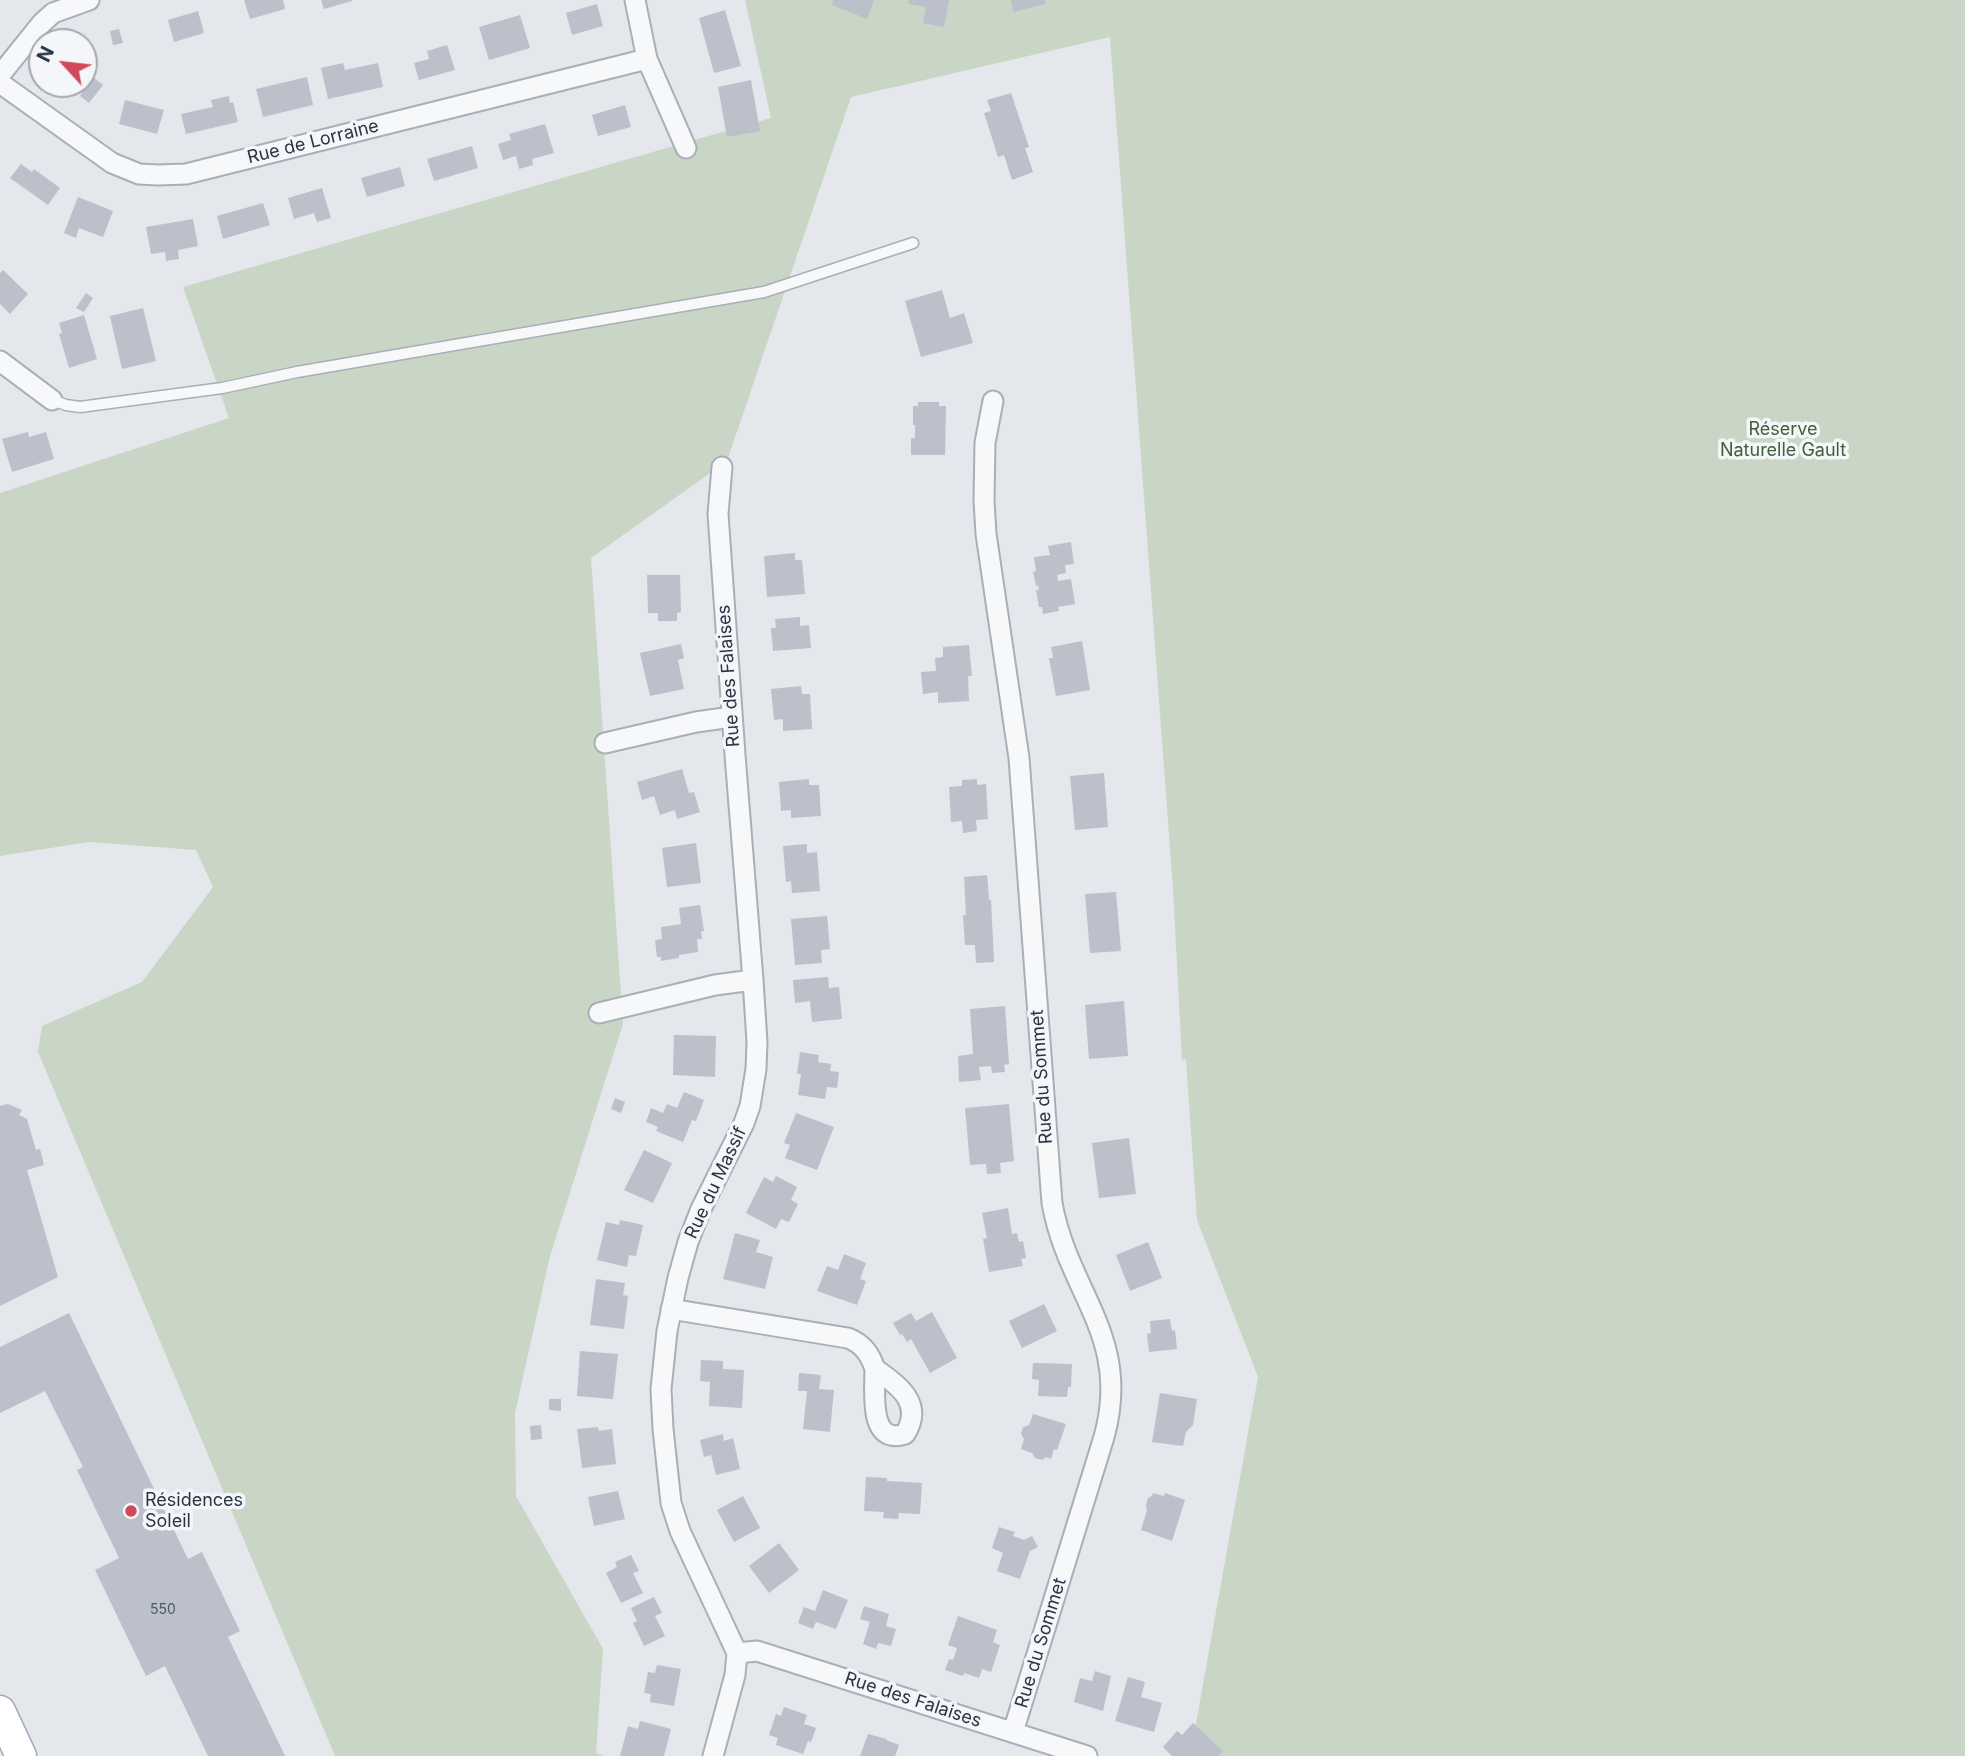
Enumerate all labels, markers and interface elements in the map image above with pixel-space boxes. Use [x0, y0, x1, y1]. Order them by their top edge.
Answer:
north arrow [28, 28, 98, 98]
text: N [32, 42, 59, 66]
street label: Rue de Lorraine [245, 115, 381, 169]
park label: Réserve Naturelle Gault [1720, 419, 1846, 462]
street label: Rue des Falaises [713, 604, 745, 748]
street label: Rue du Sommet [1027, 1009, 1057, 1145]
street label: Rue du Massif [681, 1124, 751, 1242]
place label: Résidences Soleil [145, 1490, 243, 1532]
marker: Résidences Soleil [123, 1503, 139, 1519]
street label: Rue du Sommet [1011, 1575, 1071, 1711]
house number: 550 [150, 1602, 176, 1618]
street label: Rue des Falaises [842, 1668, 984, 1732]

